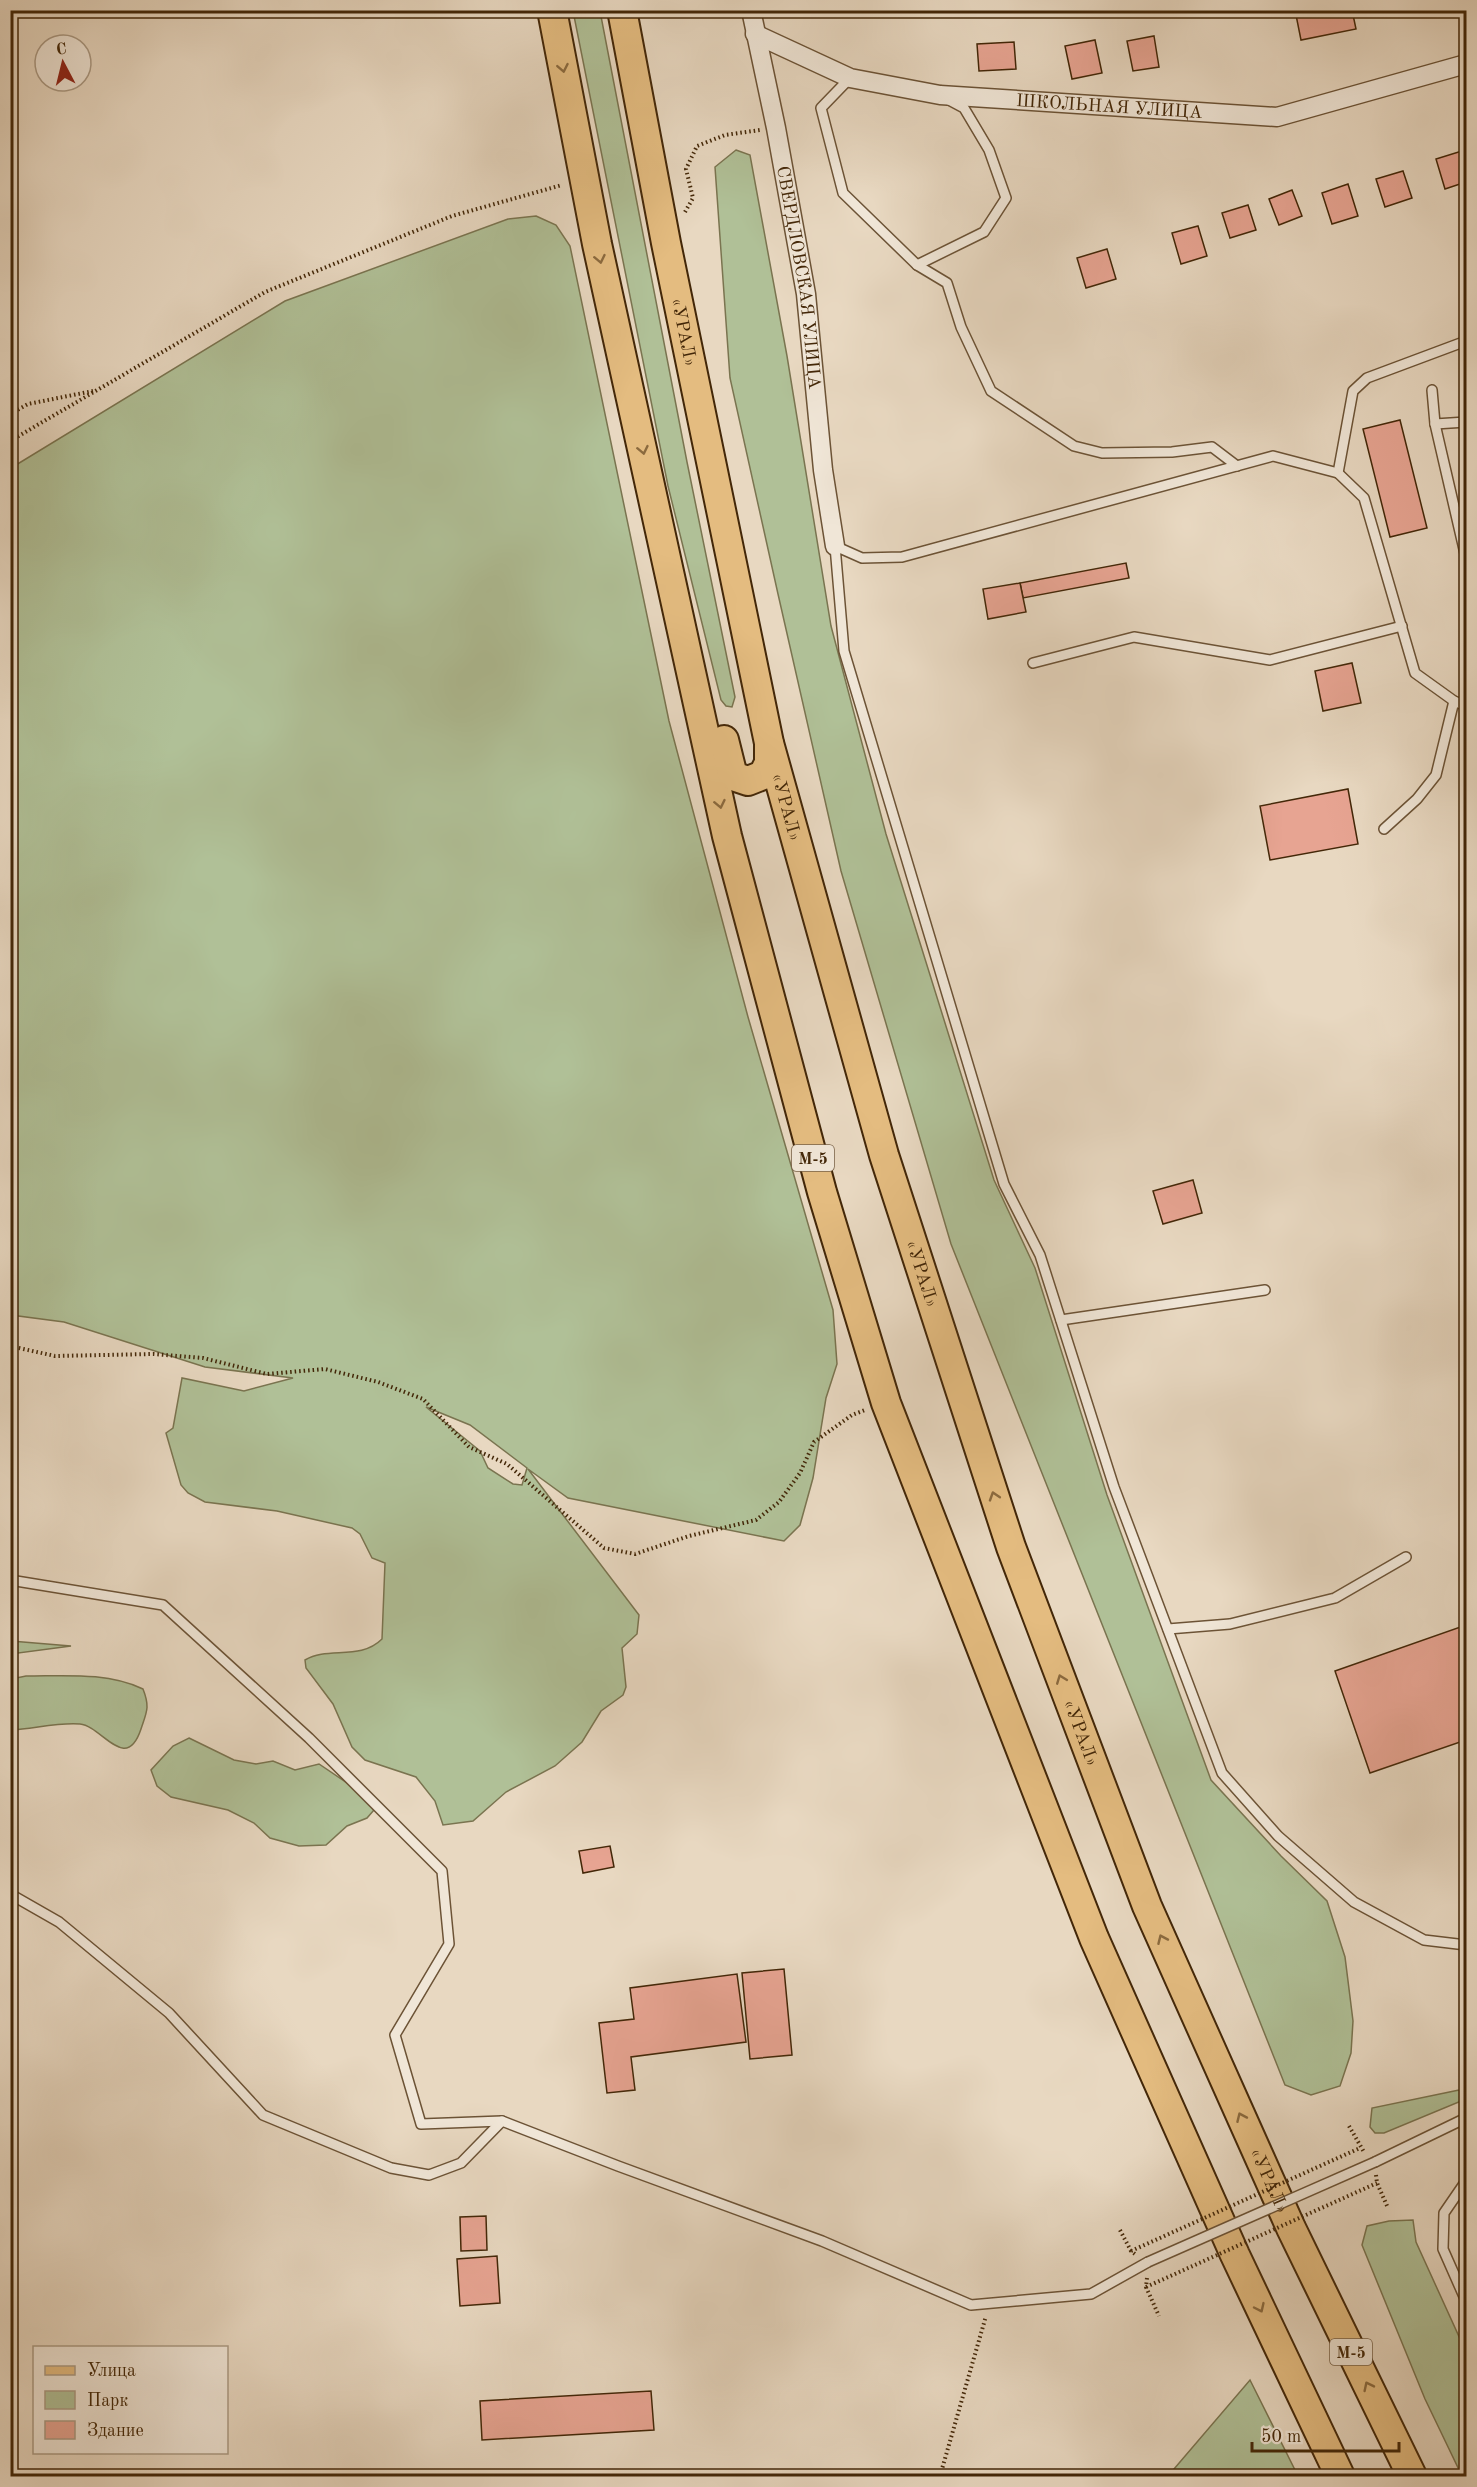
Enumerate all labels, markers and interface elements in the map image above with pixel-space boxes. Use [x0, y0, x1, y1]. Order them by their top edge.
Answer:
north arrow [33, 33, 93, 93]
text: С [55, 42, 68, 59]
one-way arrow [556, 63, 569, 73]
street label: ШКОЛЬНАЯ УЛИЦА [1016, 92, 1203, 122]
street label: СВЕРДЛОВСКАЯ УЛИЦА [773, 165, 823, 390]
one-way arrow [593, 254, 606, 264]
street label: «УРАЛ» [668, 296, 699, 368]
one-way arrow [635, 444, 648, 454]
street label: «УРАЛ» [768, 771, 804, 843]
one-way arrow [713, 799, 726, 809]
road number: М-5 [792, 1145, 834, 1171]
street label: «УРАЛ» [902, 1238, 941, 1310]
one-way arrow [989, 1491, 1001, 1502]
one-way arrow [1055, 1674, 1068, 1685]
street label: «УРАЛ» [1060, 1697, 1101, 1769]
one-way arrow [1157, 1934, 1169, 1945]
one-way arrow [1236, 2113, 1248, 2124]
street label: «УРАЛ» [1246, 2145, 1291, 2216]
one-way arrow [1253, 2302, 1265, 2313]
road number: М-5 [1330, 2339, 1372, 2365]
legend [33, 2346, 228, 2454]
text: Улица [87, 2362, 136, 2380]
one-way arrow [1363, 2382, 1375, 2393]
text: Парк [87, 2392, 128, 2410]
scale bar [1252, 2415, 1399, 2453]
text: Здание [87, 2422, 144, 2440]
text: 50 m [1261, 2428, 1301, 2446]

